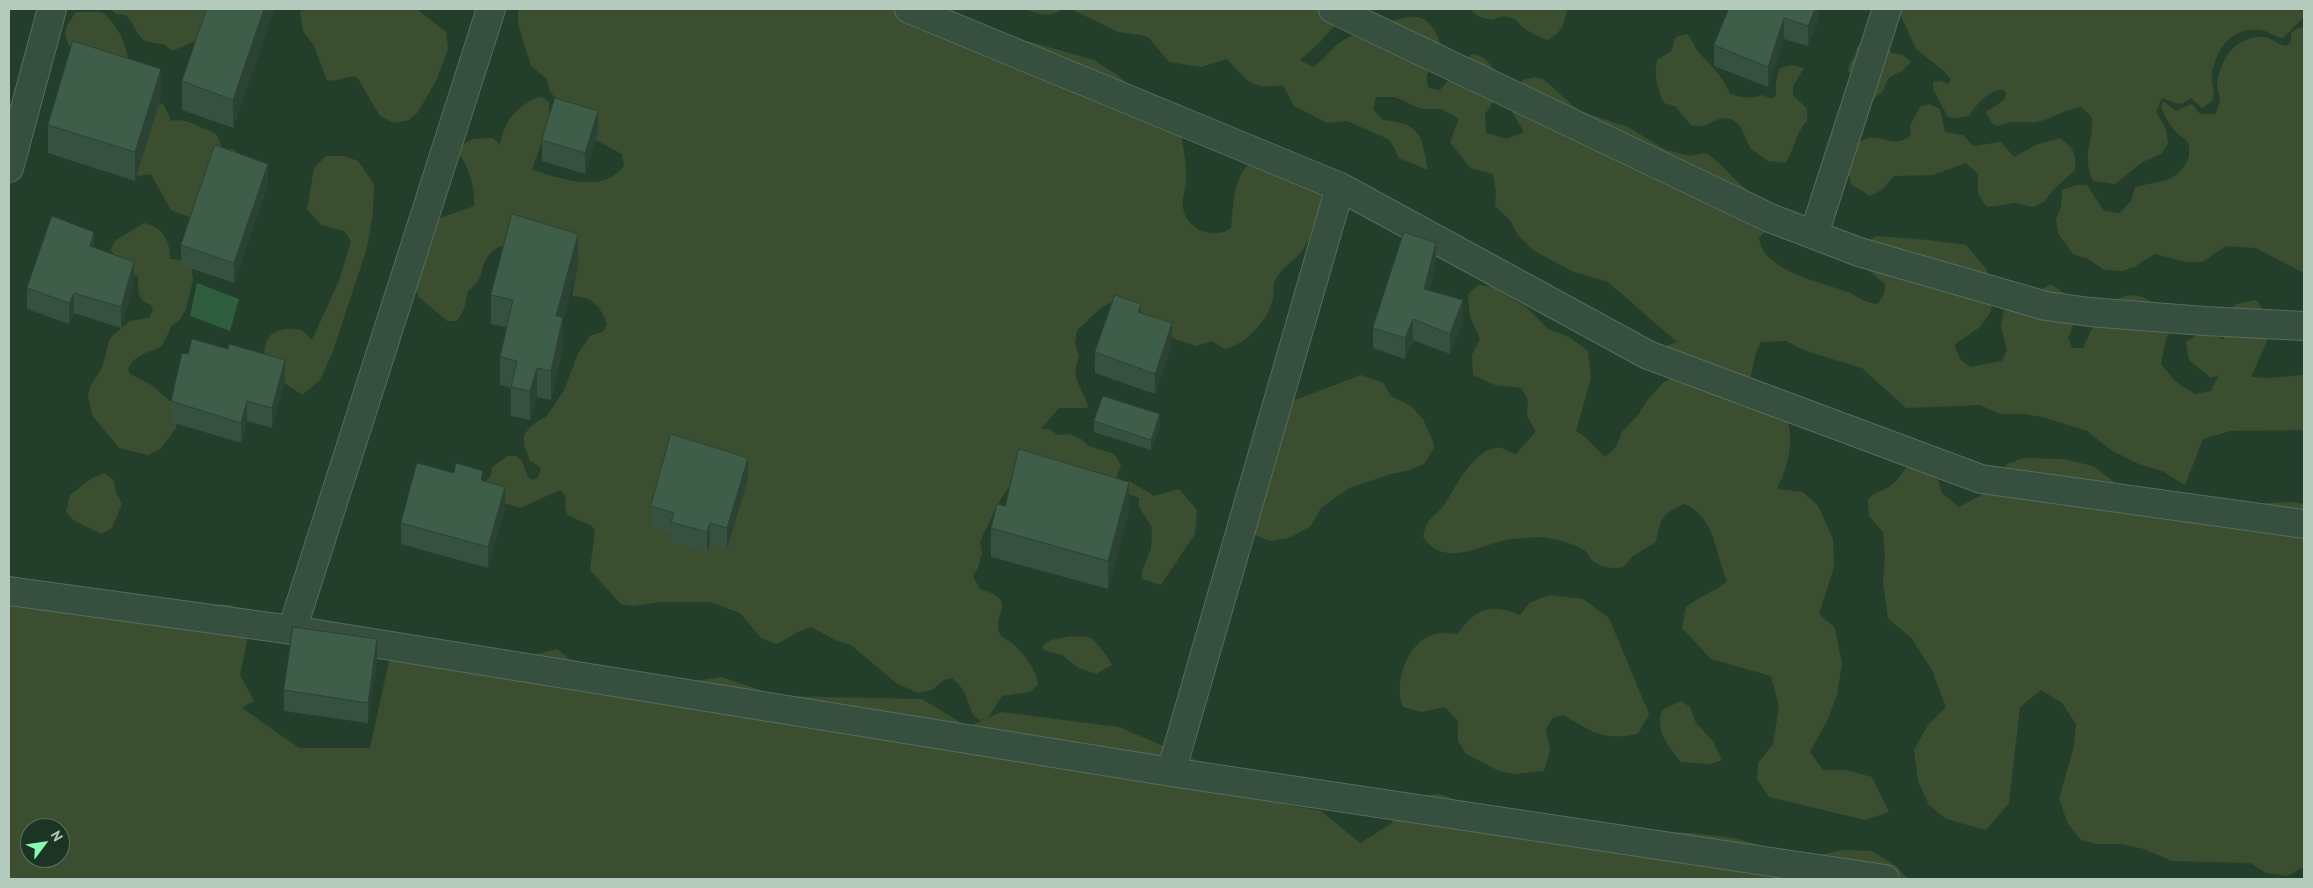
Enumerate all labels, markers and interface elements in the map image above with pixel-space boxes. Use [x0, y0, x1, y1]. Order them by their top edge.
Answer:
north arrow [20, 818, 70, 868]
text: N [47, 827, 67, 844]

